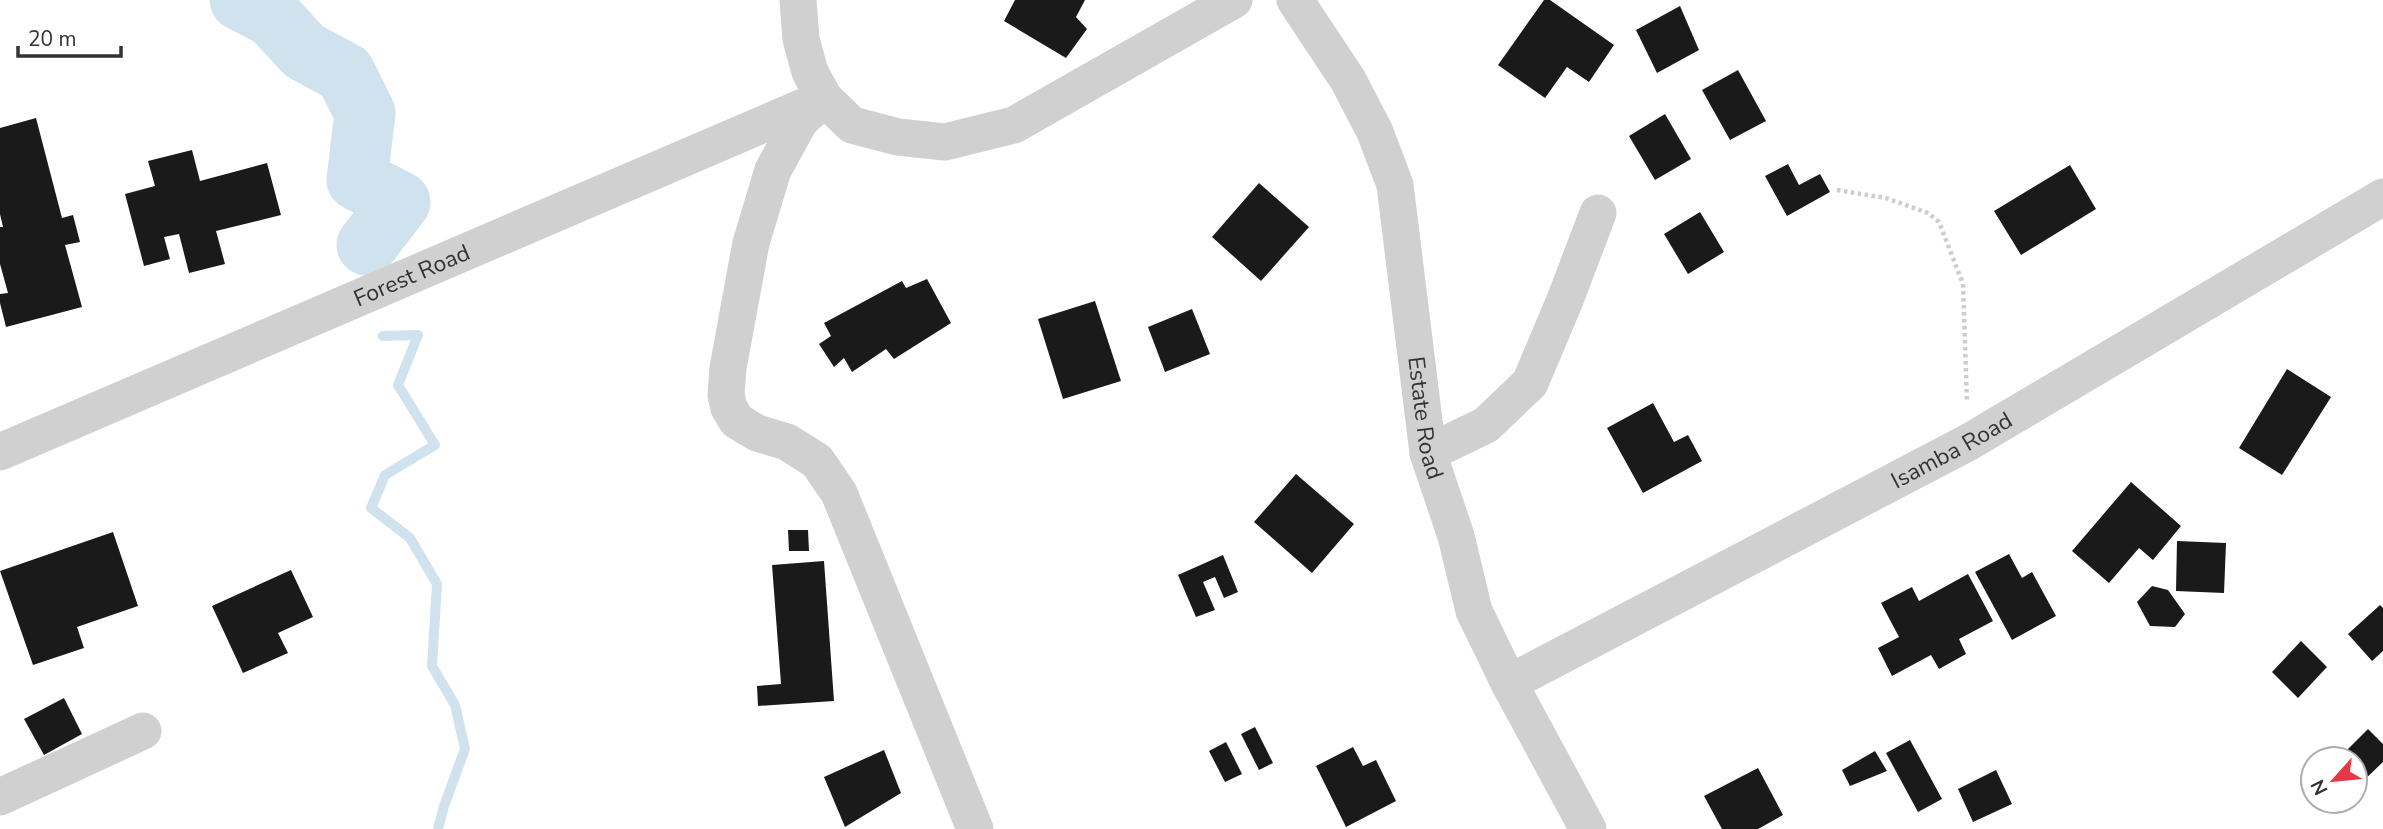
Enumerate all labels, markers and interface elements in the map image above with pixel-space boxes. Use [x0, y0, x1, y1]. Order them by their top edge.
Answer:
scale bar [18, 14, 121, 58]
text: 20 m [28, 25, 77, 53]
street label: Forest Road [349, 236, 475, 314]
street label: Estate Road [1401, 355, 1451, 483]
street label: Isamba Road [1885, 404, 2018, 496]
north arrow [2299, 745, 2369, 815]
text: N [2305, 775, 2335, 800]

